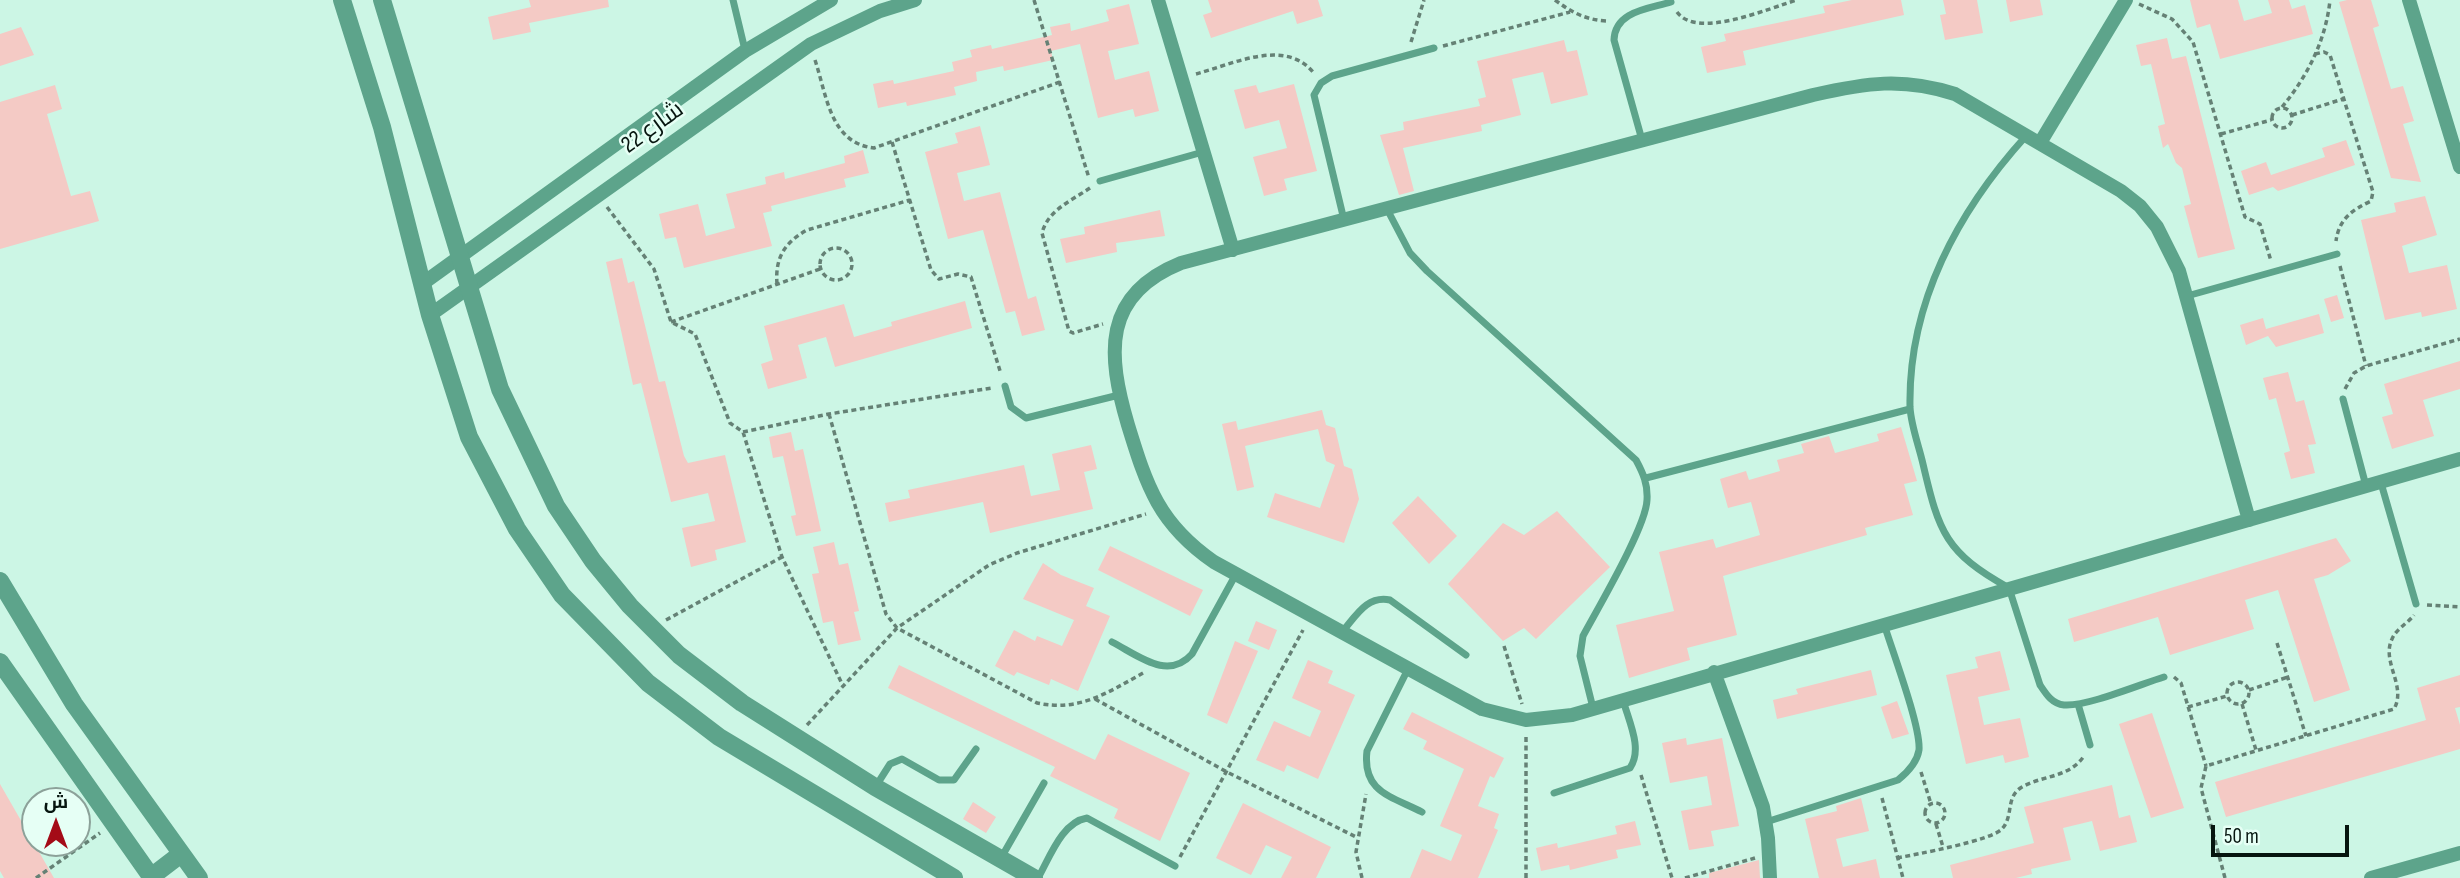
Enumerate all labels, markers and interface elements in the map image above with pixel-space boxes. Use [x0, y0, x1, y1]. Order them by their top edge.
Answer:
street label: شارع 22 [616, 96, 690, 160]
north arrow [21, 787, 91, 857]
text: ش [44, 791, 68, 814]
scale bar [2215, 812, 2353, 856]
text: 50 m [2224, 824, 2259, 849]

